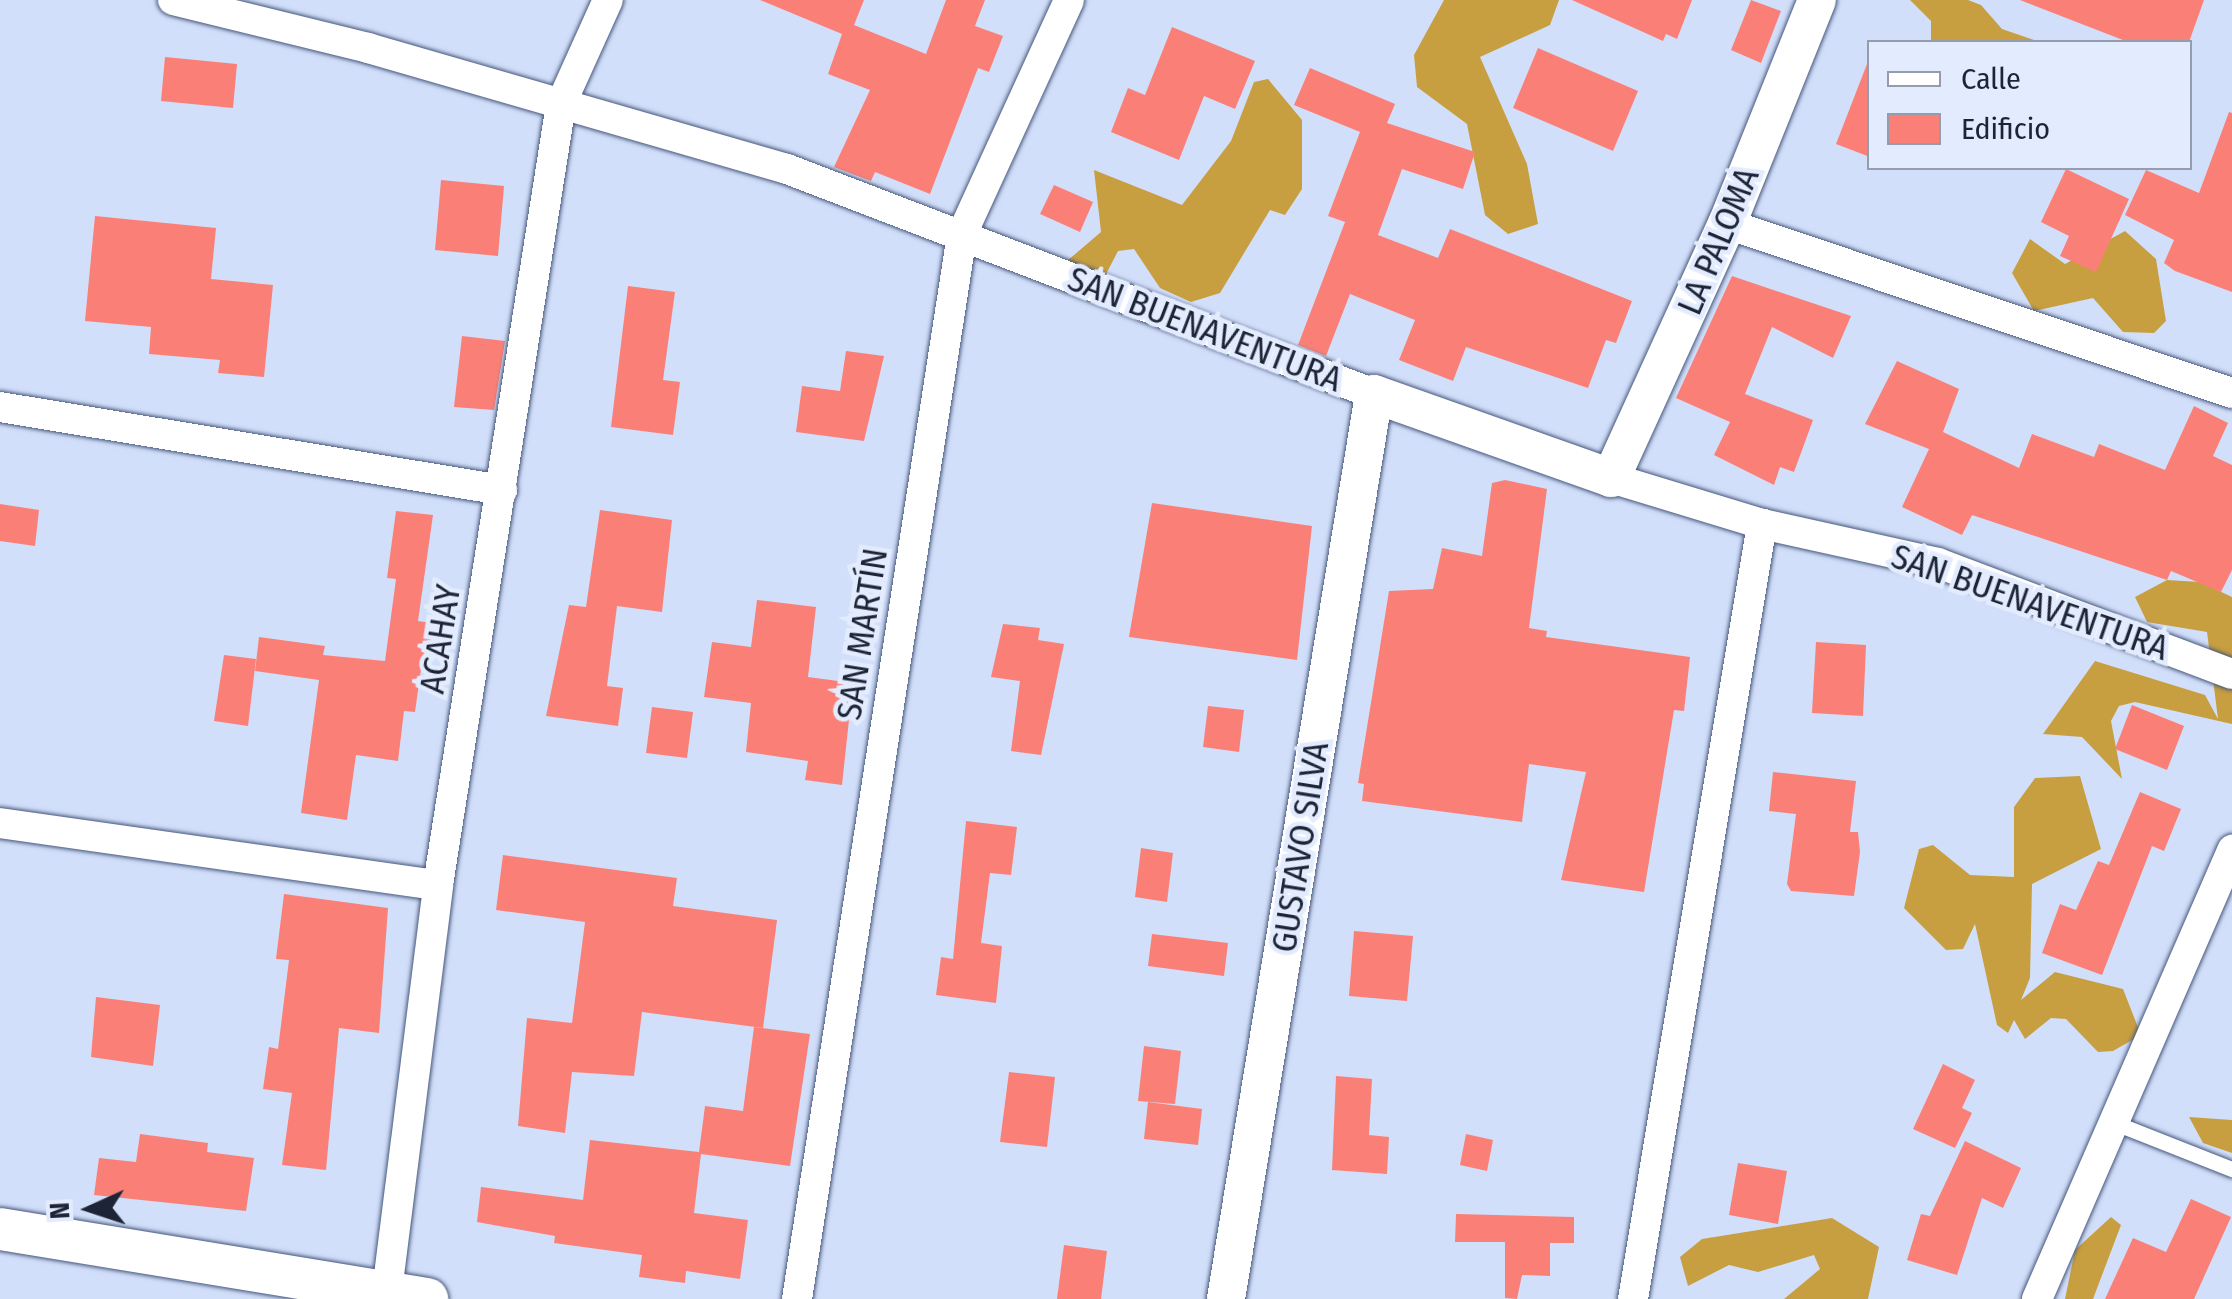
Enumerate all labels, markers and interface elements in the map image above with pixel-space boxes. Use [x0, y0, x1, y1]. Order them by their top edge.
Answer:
legend [1867, 40, 2192, 170]
text: Calle [1961, 61, 2021, 97]
text: Edificio [1961, 111, 2050, 147]
street label: LA PALOMA [1668, 161, 1768, 321]
street label: SAN BUENAVENTURA [1062, 257, 1348, 401]
street label: SAN BUENAVENTURA [1886, 535, 2174, 669]
street label: SAN MARTÍN [828, 545, 896, 723]
street label: ACAHAY [411, 582, 469, 696]
street label: GUSTAVO SILVA [1263, 739, 1337, 955]
north arrow [40, 1159, 140, 1259]
text: N [43, 1201, 76, 1220]

